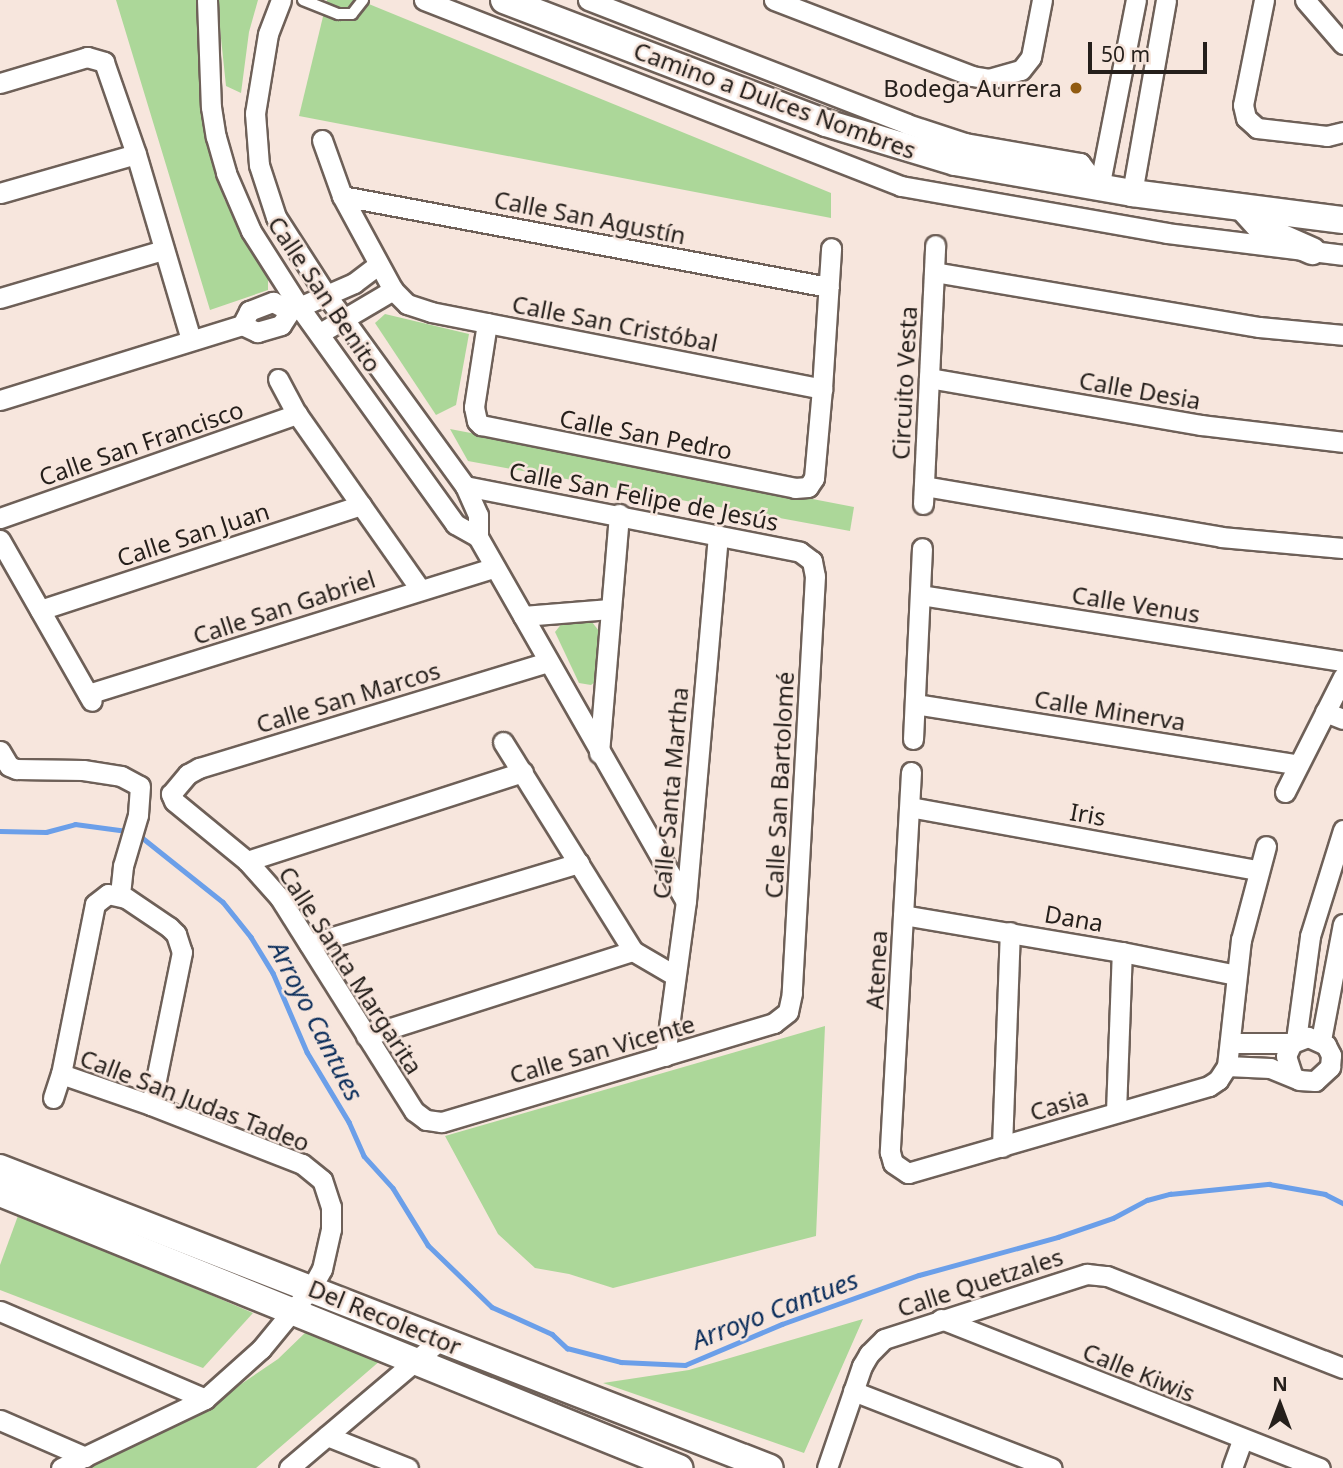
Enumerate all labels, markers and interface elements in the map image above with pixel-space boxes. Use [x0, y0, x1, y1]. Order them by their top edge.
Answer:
scale bar [1091, 28, 1210, 72]
street label: Camino a Dulces Nombres [630, 35, 920, 165]
text: 50 m [1101, 40, 1150, 68]
place label: Bodega Aurrera [883, 74, 1062, 102]
marker: Bodega Aurrera [1068, 80, 1084, 96]
street label: Calle San Agustín [492, 184, 688, 250]
street label: Calle San Benito [262, 211, 388, 377]
street label: Calle San Cristóbal [510, 289, 720, 357]
street label: Circuito Vesta [886, 305, 922, 461]
street label: Calle Desia [1077, 365, 1203, 415]
street label: Calle San Francisco [35, 395, 247, 491]
street label: Calle San Pedro [557, 403, 735, 465]
street label: Calle San Felipe de Jesús [507, 456, 781, 536]
street label: Calle San Juan [113, 496, 273, 572]
street label: Calle San Gabriel [189, 564, 379, 650]
street label: Calle Venus [1070, 580, 1202, 628]
street label: Calle San Marcos [253, 655, 443, 739]
street label: Calle San Bartolomé [759, 671, 799, 899]
street label: Calle Minerva [1032, 684, 1188, 736]
street label: Calle Santa Martha [646, 686, 694, 900]
street label: Iris [1068, 797, 1108, 831]
street label: Calle Santa Margarita [273, 861, 429, 1079]
street label: Dana [1042, 899, 1106, 937]
street label: Atenea [860, 930, 892, 1010]
water label: Arroyo Cantues [262, 936, 370, 1106]
street label: Calle San Vicente [506, 1009, 698, 1089]
street label: Calle San Judas Tadeo [76, 1043, 314, 1157]
street label: Casia [1026, 1081, 1092, 1127]
street label: Calle Quetzales [894, 1242, 1066, 1322]
water label: Arroyo Cantues [688, 1264, 862, 1356]
street label: Del Recolector [304, 1273, 466, 1361]
street label: Calle Kiwis [1079, 1336, 1199, 1408]
north arrow [1245, 1370, 1315, 1440]
text: N [1272, 1371, 1288, 1397]

